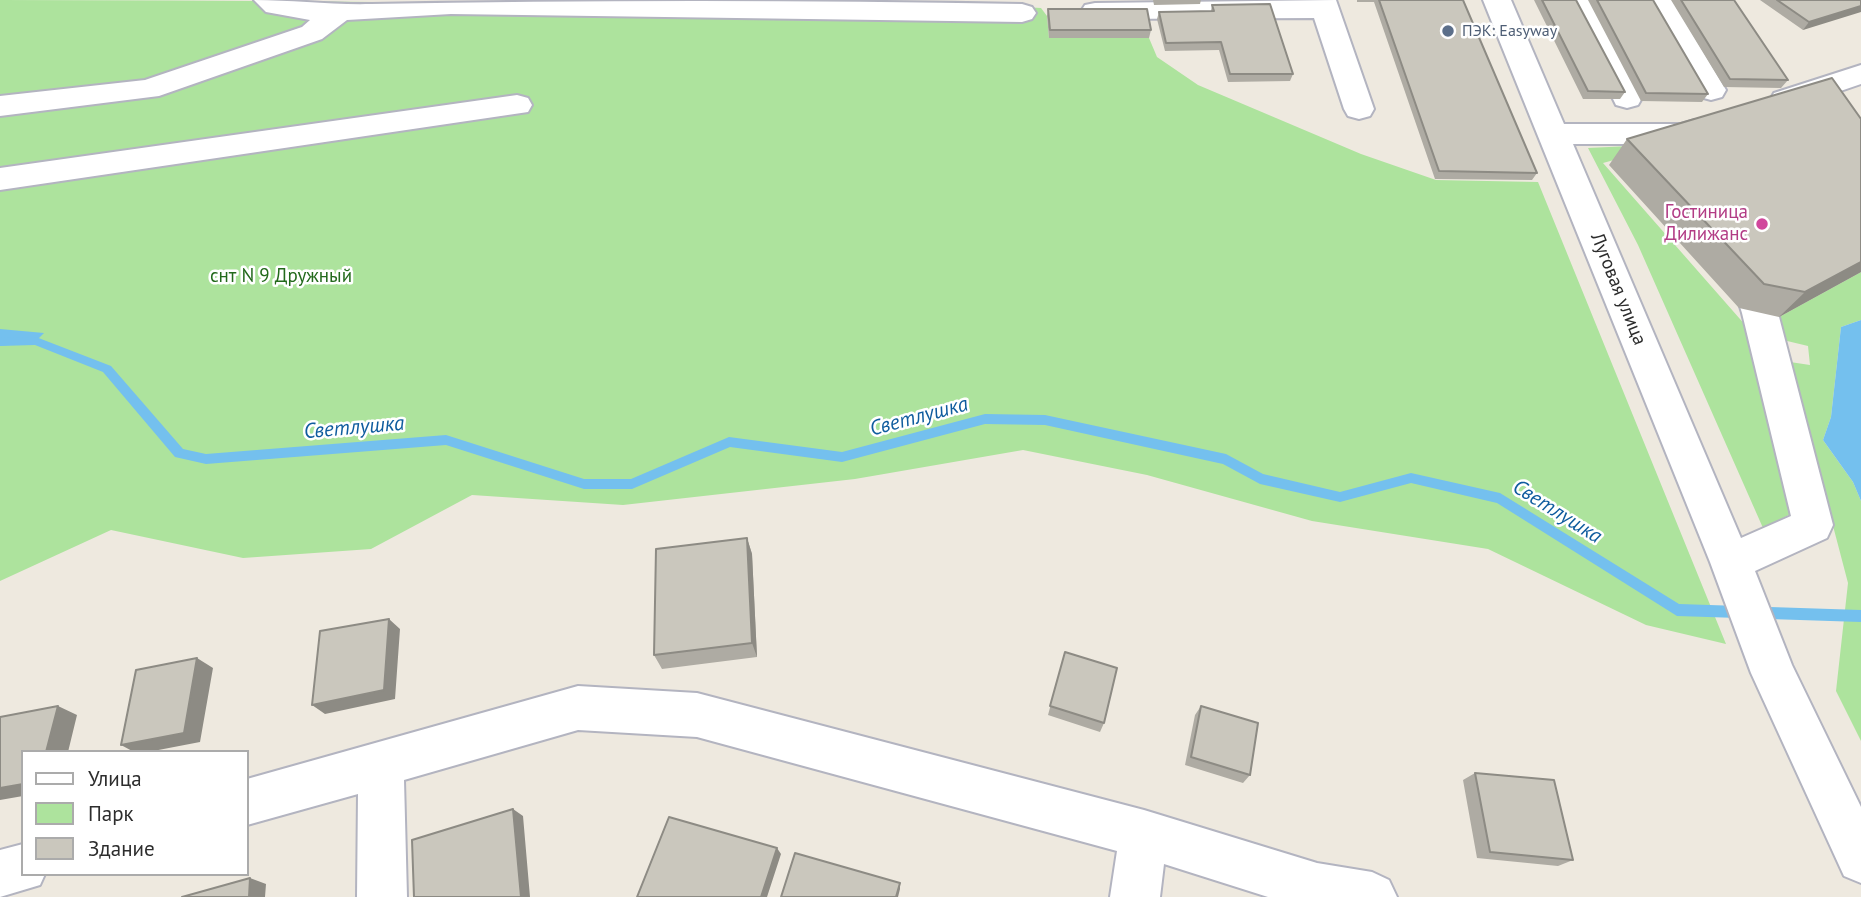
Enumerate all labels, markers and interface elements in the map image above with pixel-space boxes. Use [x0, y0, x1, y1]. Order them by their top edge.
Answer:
place label: ПЭК: Easyway [1462, 21, 1557, 41]
marker: ПЭК: Easyway [1440, 23, 1456, 39]
place label: Гостиница Дилижанс [1664, 202, 1748, 246]
marker: Гостиница Дилижанс [1754, 216, 1770, 232]
street label: Луговая улица [1585, 230, 1651, 348]
park label: снт N 9 Дружный [210, 266, 352, 288]
water label: Светлушка [867, 392, 971, 442]
water label: Светлушка [303, 411, 405, 445]
water label: Светлушка [1508, 475, 1606, 549]
legend [21, 750, 248, 876]
text: Улица [88, 765, 142, 792]
text: Парк [88, 800, 134, 827]
text: Здание [88, 835, 155, 862]

